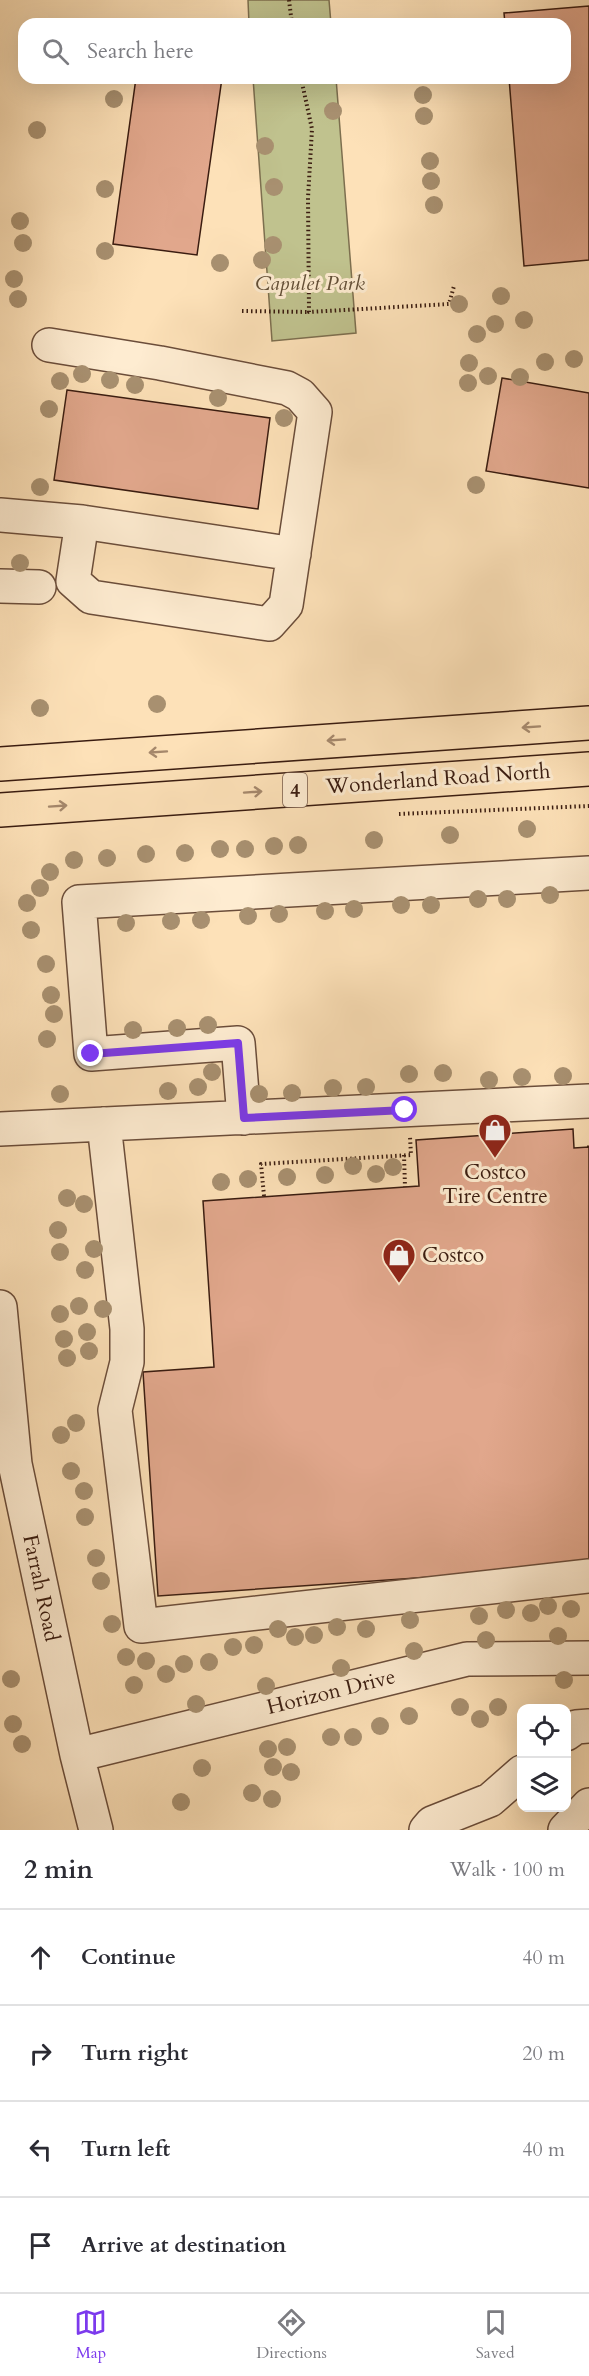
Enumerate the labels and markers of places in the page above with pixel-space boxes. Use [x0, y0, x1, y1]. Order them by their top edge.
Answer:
shop icon: Costco Tire Centre [477, 1112, 513, 1159]
place label: Costco Tire Centre [442, 1158, 548, 1211]
shop icon: Costco [381, 1237, 417, 1284]
place label: Costco [422, 1241, 484, 1270]

